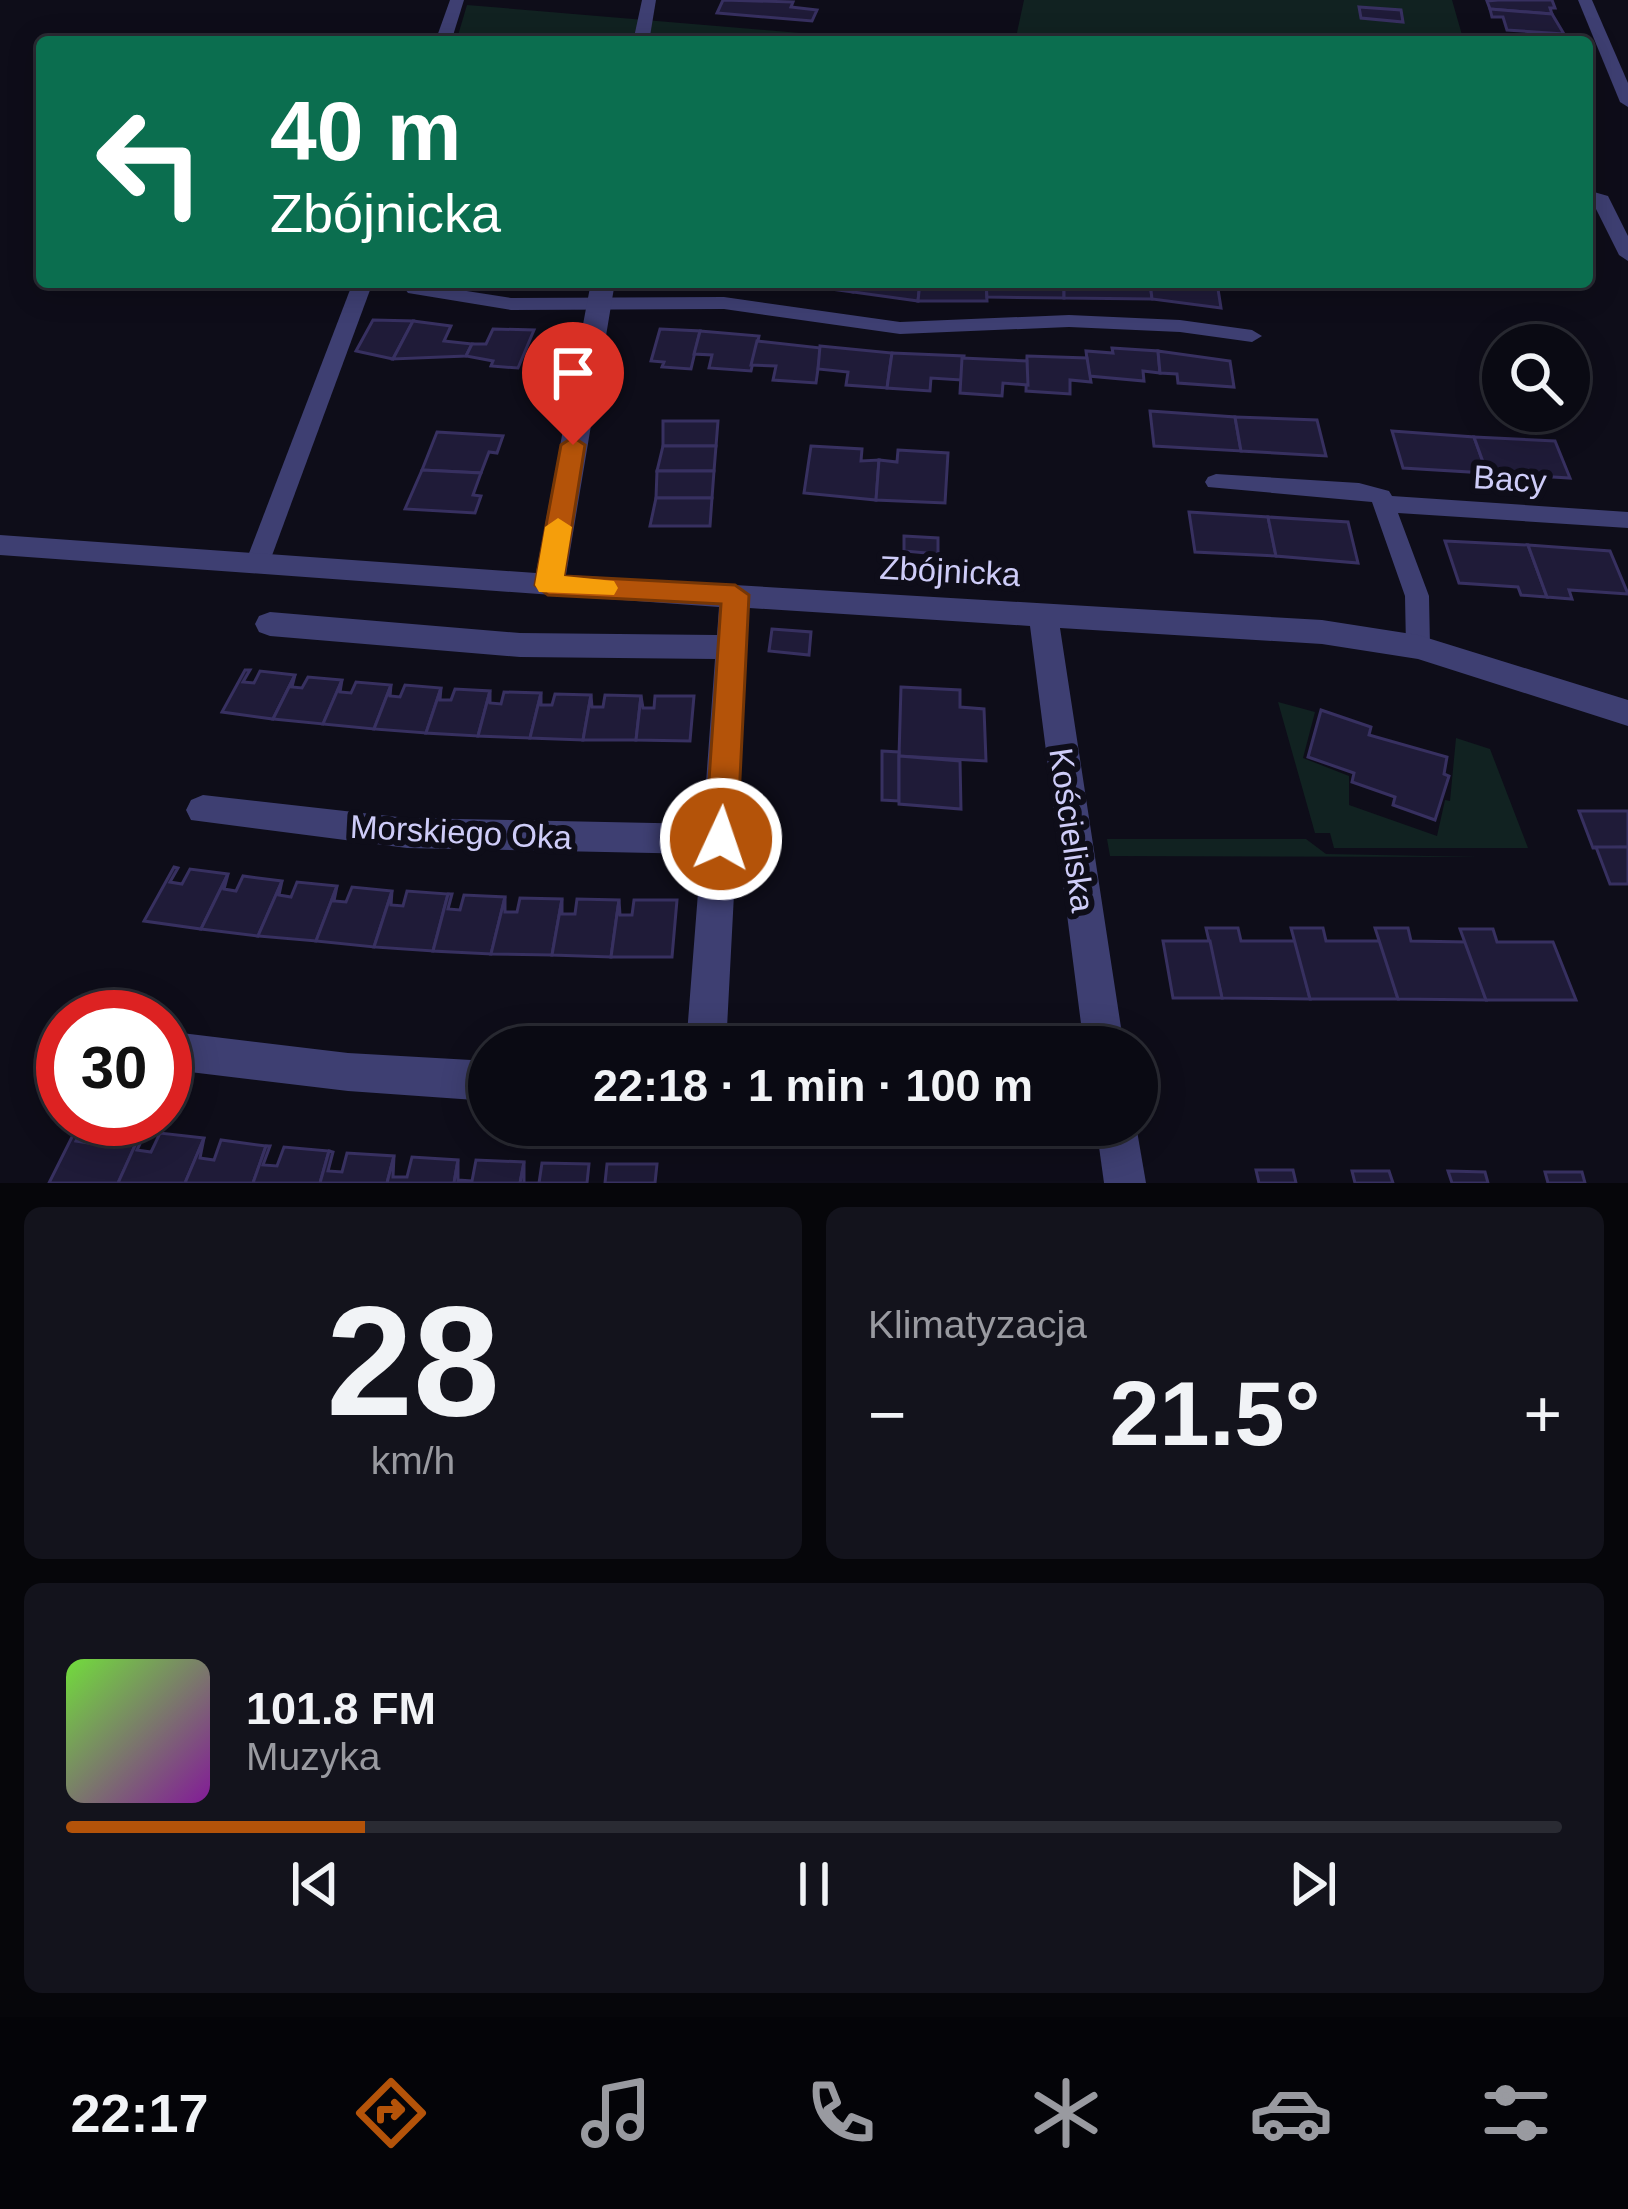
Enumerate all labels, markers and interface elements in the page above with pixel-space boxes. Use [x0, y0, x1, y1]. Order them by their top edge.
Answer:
icon: left [72, 84, 228, 240]
text: 40 m [270, 84, 461, 178]
text: Zbójnicka [270, 183, 501, 243]
pin [522, 322, 624, 445]
map controls [1482, 324, 1590, 432]
button: search [1482, 324, 1590, 432]
icon: arrive [540, 340, 606, 406]
street label: Bacy [1472, 458, 1548, 500]
street label: Zbójnicka [879, 549, 1022, 593]
street label: Kościeliska [1042, 746, 1102, 915]
position arrow [658, 776, 784, 902]
street label: Morskiego Oka [349, 808, 573, 856]
speed limit sign: 30 [36, 990, 192, 1146]
text: 22:18 · 1 min · 100 m [593, 1060, 1033, 1111]
text: 28 [326, 1274, 500, 1448]
text: Klimatyzacja [868, 1303, 1087, 1346]
text: 21.5° [1109, 1364, 1321, 1464]
text: − [868, 1377, 907, 1451]
text: + [1523, 1377, 1562, 1451]
text: km/h [371, 1439, 455, 1482]
text: 101.8 FM [246, 1683, 436, 1734]
text: Muzyka [246, 1735, 380, 1778]
icon: previous [282, 1851, 348, 1917]
icon: pause [781, 1851, 847, 1917]
icon: next [1280, 1851, 1346, 1917]
icon: directions [349, 2071, 433, 2155]
icon: music [574, 2071, 658, 2155]
icon: phone [799, 2071, 883, 2155]
icon: climate [1024, 2071, 1108, 2155]
icon: car [1249, 2071, 1333, 2155]
icon: filters [1474, 2071, 1558, 2155]
text: 22:17 [70, 2083, 209, 2143]

